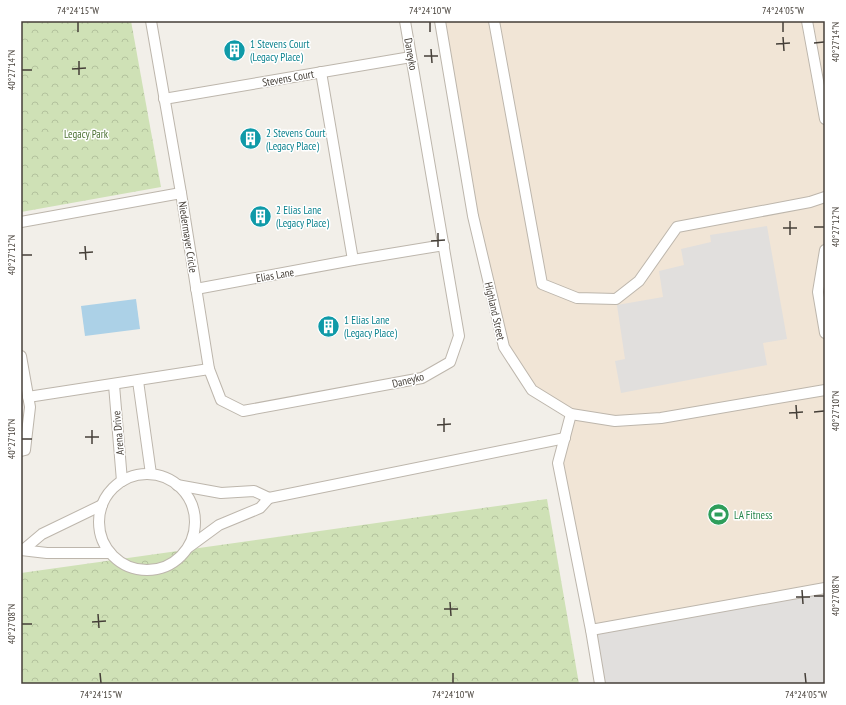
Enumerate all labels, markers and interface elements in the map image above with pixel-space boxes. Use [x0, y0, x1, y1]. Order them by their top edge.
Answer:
text: 74°24'15"W [57, 4, 99, 17]
text: 74°24'10"W [409, 4, 451, 17]
text: 74°24'05"W [762, 4, 804, 17]
text: 40°27'14"N [829, 22, 842, 62]
building icon: 1 Stevens Court (Legacy Place) [222, 37, 248, 63]
place label: 1 Stevens Court (Legacy Place) [250, 37, 310, 64]
street label: Daneyko [401, 37, 421, 71]
text: 40°27'14"N [5, 50, 18, 90]
street label: Stevens Court [261, 67, 315, 89]
building icon: 2 Stevens Court (Legacy Place) [237, 126, 263, 152]
place label: 2 Stevens Court (Legacy Place) [266, 126, 326, 153]
park label: Legacy Park [64, 127, 109, 141]
street label: Niedermayer Cricle [175, 200, 201, 274]
building icon: 2 Elias Lane (Legacy Place) [248, 203, 274, 229]
place label: 2 Elias Lane (Legacy Place) [276, 203, 329, 230]
text: 40°27'12"N [829, 207, 842, 247]
text: 40°27'12"N [5, 235, 18, 275]
street label: Elias Lane [255, 265, 296, 285]
street label: Highland Street [481, 280, 509, 342]
building icon: 1 Elias Lane (Legacy Place) [316, 313, 342, 339]
place label: 1 Elias Lane (Legacy Place) [344, 313, 397, 340]
street label: Daneyko [391, 369, 426, 391]
text: 40°27'10"N [829, 391, 842, 431]
street label: Arena Drive [109, 410, 127, 456]
text: 40°27'10"N [5, 419, 18, 459]
sports icon: LA Fitness [706, 502, 732, 528]
place label: LA Fitness [734, 508, 773, 522]
text: 40°27'08"N [829, 576, 842, 616]
text: 40°27'08"N [5, 604, 18, 644]
text: 74°24'15"W [80, 688, 122, 701]
text: 74°24'10"W [432, 688, 474, 701]
text: 74°24'05"W [785, 688, 827, 701]

